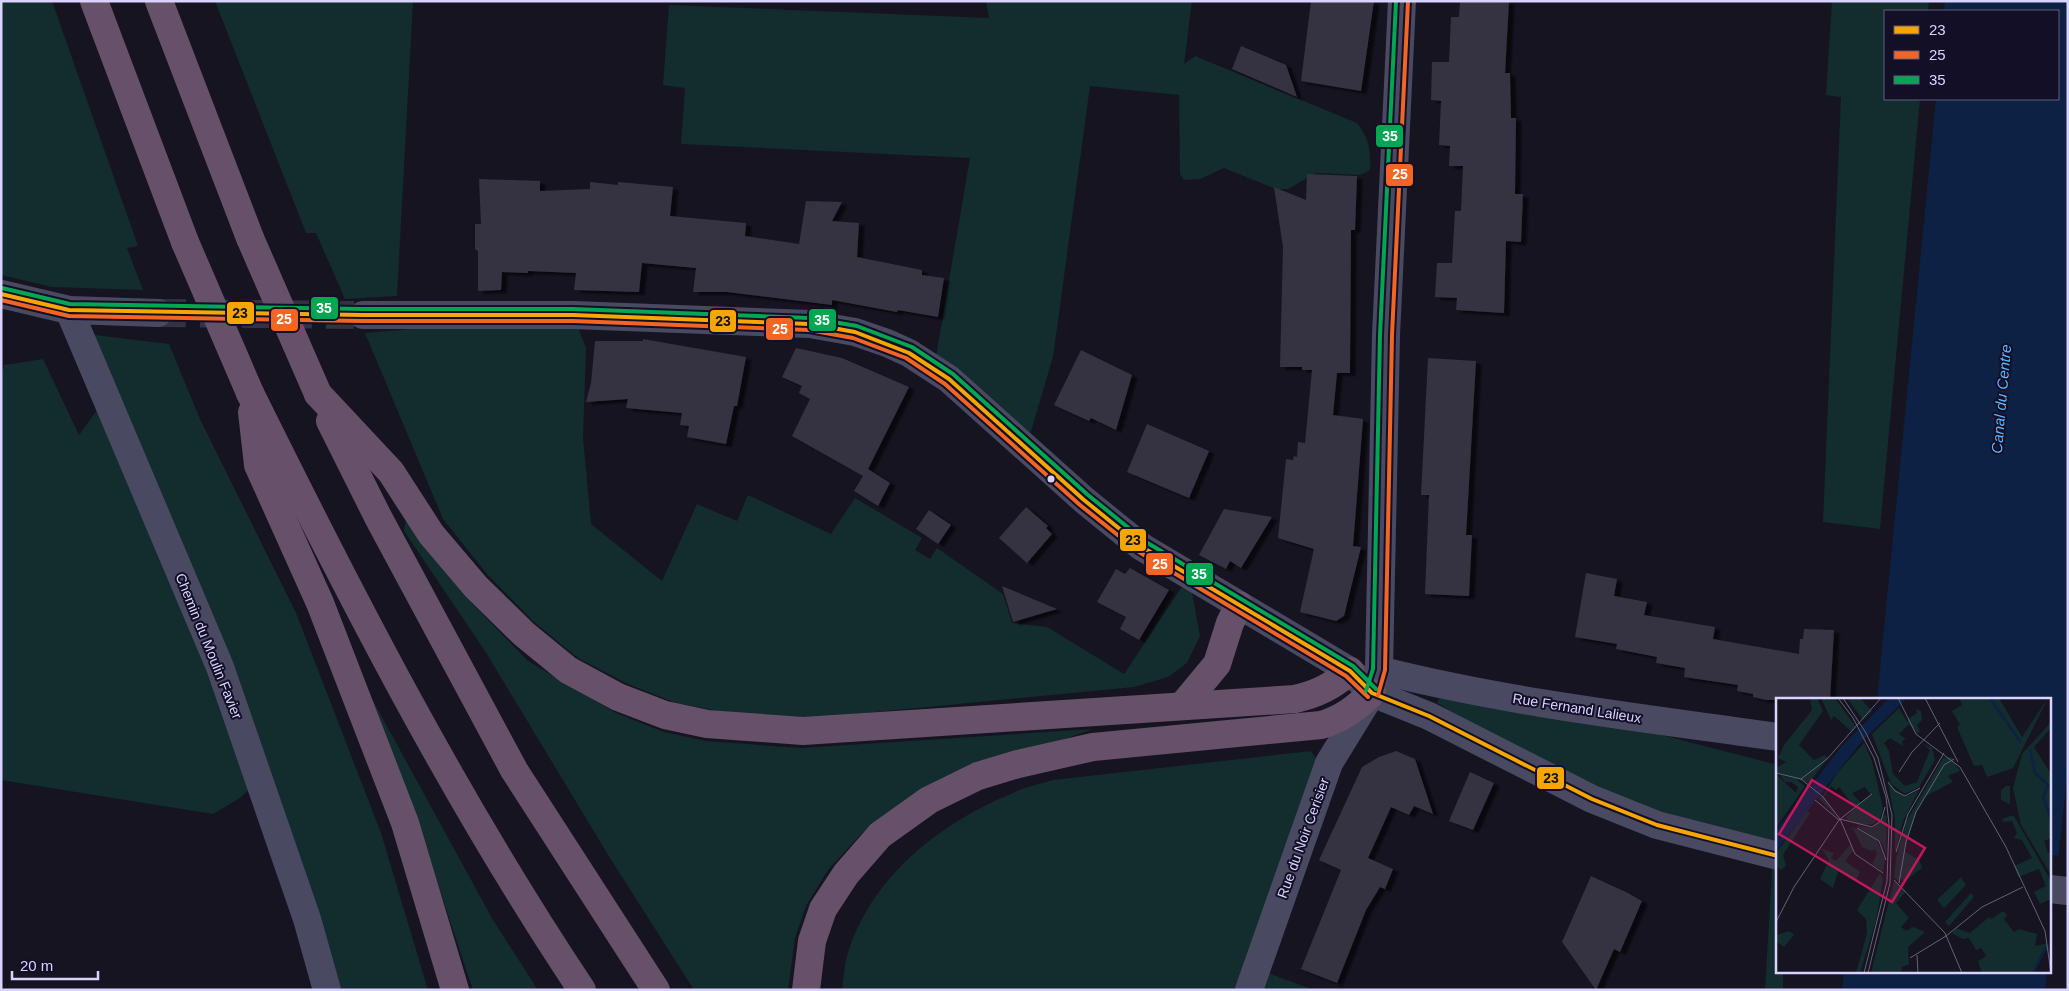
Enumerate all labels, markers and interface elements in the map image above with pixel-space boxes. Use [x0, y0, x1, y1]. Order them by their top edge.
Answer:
legend [1884, 10, 2059, 100]
text: 23 [1929, 21, 1946, 38]
text: 25 [1929, 46, 1946, 63]
text: 35 [1929, 71, 1946, 88]
line badge: 35 [1375, 124, 1404, 148]
text: 35 [1382, 128, 1398, 144]
line badge: 25 [1385, 163, 1414, 187]
text: 25 [1392, 166, 1408, 182]
line badge: 35 [310, 296, 339, 320]
text: 35 [316, 300, 332, 316]
line badge: 23 [226, 301, 255, 325]
text: 23 [232, 305, 248, 321]
line badge: 25 [270, 308, 299, 332]
line badge: 35 [808, 308, 837, 332]
line badge: 23 [709, 309, 737, 333]
text: 25 [276, 311, 292, 327]
text: 35 [814, 312, 830, 328]
text: 23 [715, 313, 731, 329]
line badge: 25 [765, 317, 794, 341]
text: 25 [772, 321, 788, 337]
water label: Canal du Centre [1988, 344, 2014, 454]
unlabelled marker [1046, 474, 1056, 484]
line badge: 23 [1119, 528, 1147, 552]
text: 23 [1125, 532, 1141, 548]
line badge: 25 [1145, 552, 1174, 576]
text: 25 [1152, 556, 1168, 572]
line badge: 35 [1185, 562, 1214, 586]
text: 35 [1191, 566, 1207, 582]
street label: Chemin du Moulin Favier [172, 571, 246, 721]
street label: Rue Fernand Lalieux [1512, 690, 1642, 726]
inset map [1776, 698, 2052, 974]
line badge: 23 [1536, 766, 1565, 790]
text: 23 [1543, 770, 1559, 786]
street label: Rue du Noir Cerisier [1274, 775, 1332, 900]
scale bar [12, 948, 99, 980]
text: 20 m [20, 957, 53, 974]

